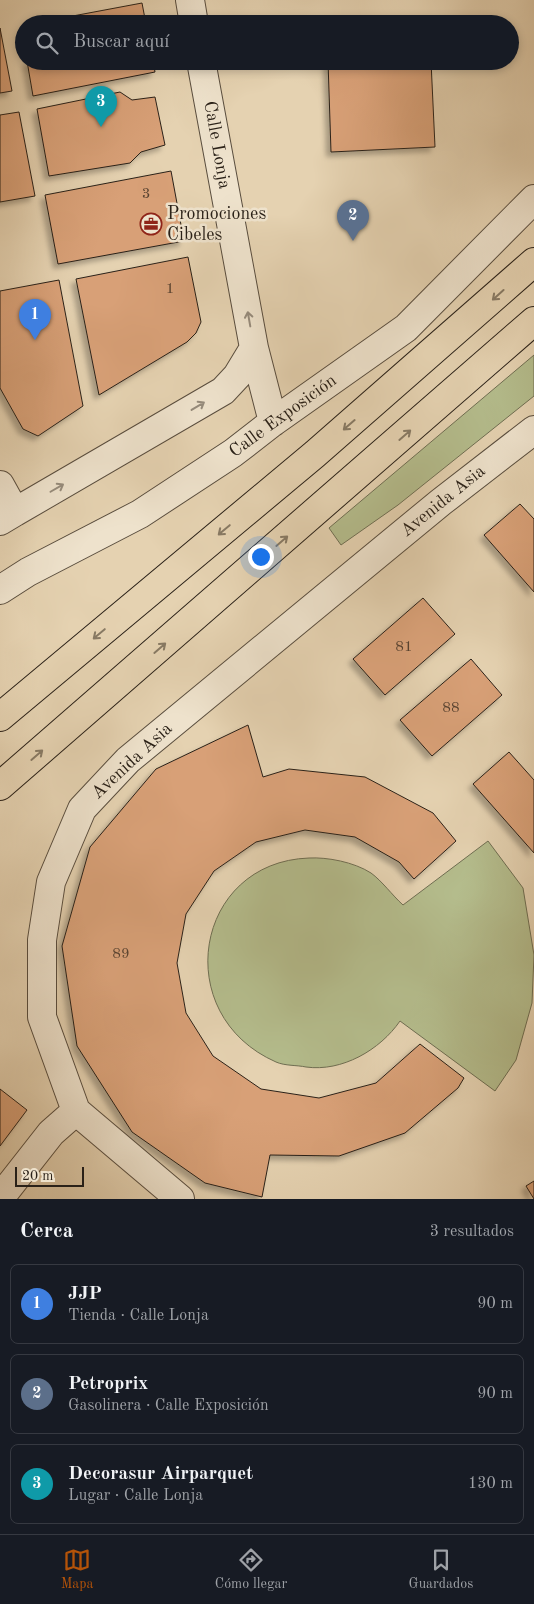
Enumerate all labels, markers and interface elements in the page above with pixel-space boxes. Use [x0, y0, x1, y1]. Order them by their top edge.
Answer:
search box [15, 15, 519, 70]
icon: search [33, 29, 61, 57]
text: Buscar aquí [73, 33, 169, 52]
pin: 3 [85, 86, 117, 127]
street label: Calle Lonja [200, 99, 234, 191]
house number: 3 [142, 187, 150, 202]
pin: 2 [337, 200, 369, 241]
place label: Promociones Cibeles [167, 205, 266, 244]
office icon: Promociones Cibeles [139, 212, 163, 236]
house number: 1 [166, 282, 174, 297]
one-way arrow [491, 289, 504, 301]
pin: 1 [19, 299, 51, 340]
one-way arrow [243, 311, 253, 327]
street label: Calle Exposición [226, 371, 340, 461]
one-way arrow [190, 401, 204, 411]
one-way arrow [342, 419, 355, 430]
one-way arrow [398, 429, 411, 440]
street label: Avenida Asia [397, 462, 489, 540]
one-way arrow [50, 483, 64, 493]
one-way arrow [217, 524, 230, 536]
one-way arrow [276, 536, 289, 547]
your location [248, 544, 274, 570]
one-way arrow [93, 629, 106, 640]
house number: 81 [395, 640, 413, 655]
one-way arrow [153, 642, 166, 654]
house number: 88 [442, 701, 460, 716]
street label: Avenida Asia [88, 719, 176, 803]
one-way arrow [31, 749, 44, 761]
house number: 89 [112, 947, 130, 962]
scale bar [15, 1164, 84, 1187]
text: 20 m [22, 1169, 53, 1183]
text: Cerca [20, 1221, 73, 1242]
text: 3 resultados [430, 1224, 514, 1240]
text: JJP [68, 1285, 102, 1304]
text: 1 [32, 1296, 42, 1312]
text: 90 m [477, 1296, 513, 1312]
text: Tienda · Calle Lonja [68, 1308, 209, 1324]
text: Petroprix [68, 1375, 148, 1394]
text: 2 [32, 1386, 42, 1402]
text: 90 m [477, 1386, 513, 1402]
text: Gasolinera · Calle Exposición [68, 1398, 269, 1414]
text: Decorasur Airparquet [68, 1465, 253, 1484]
text: 3 [32, 1476, 42, 1492]
text: 130 m [468, 1476, 513, 1492]
text: Lugar · Calle Lonja [68, 1488, 203, 1504]
tab: Mapa [61, 1546, 93, 1593]
tab: Cómo llegar [215, 1546, 287, 1593]
tab: Guardados [409, 1546, 473, 1593]

